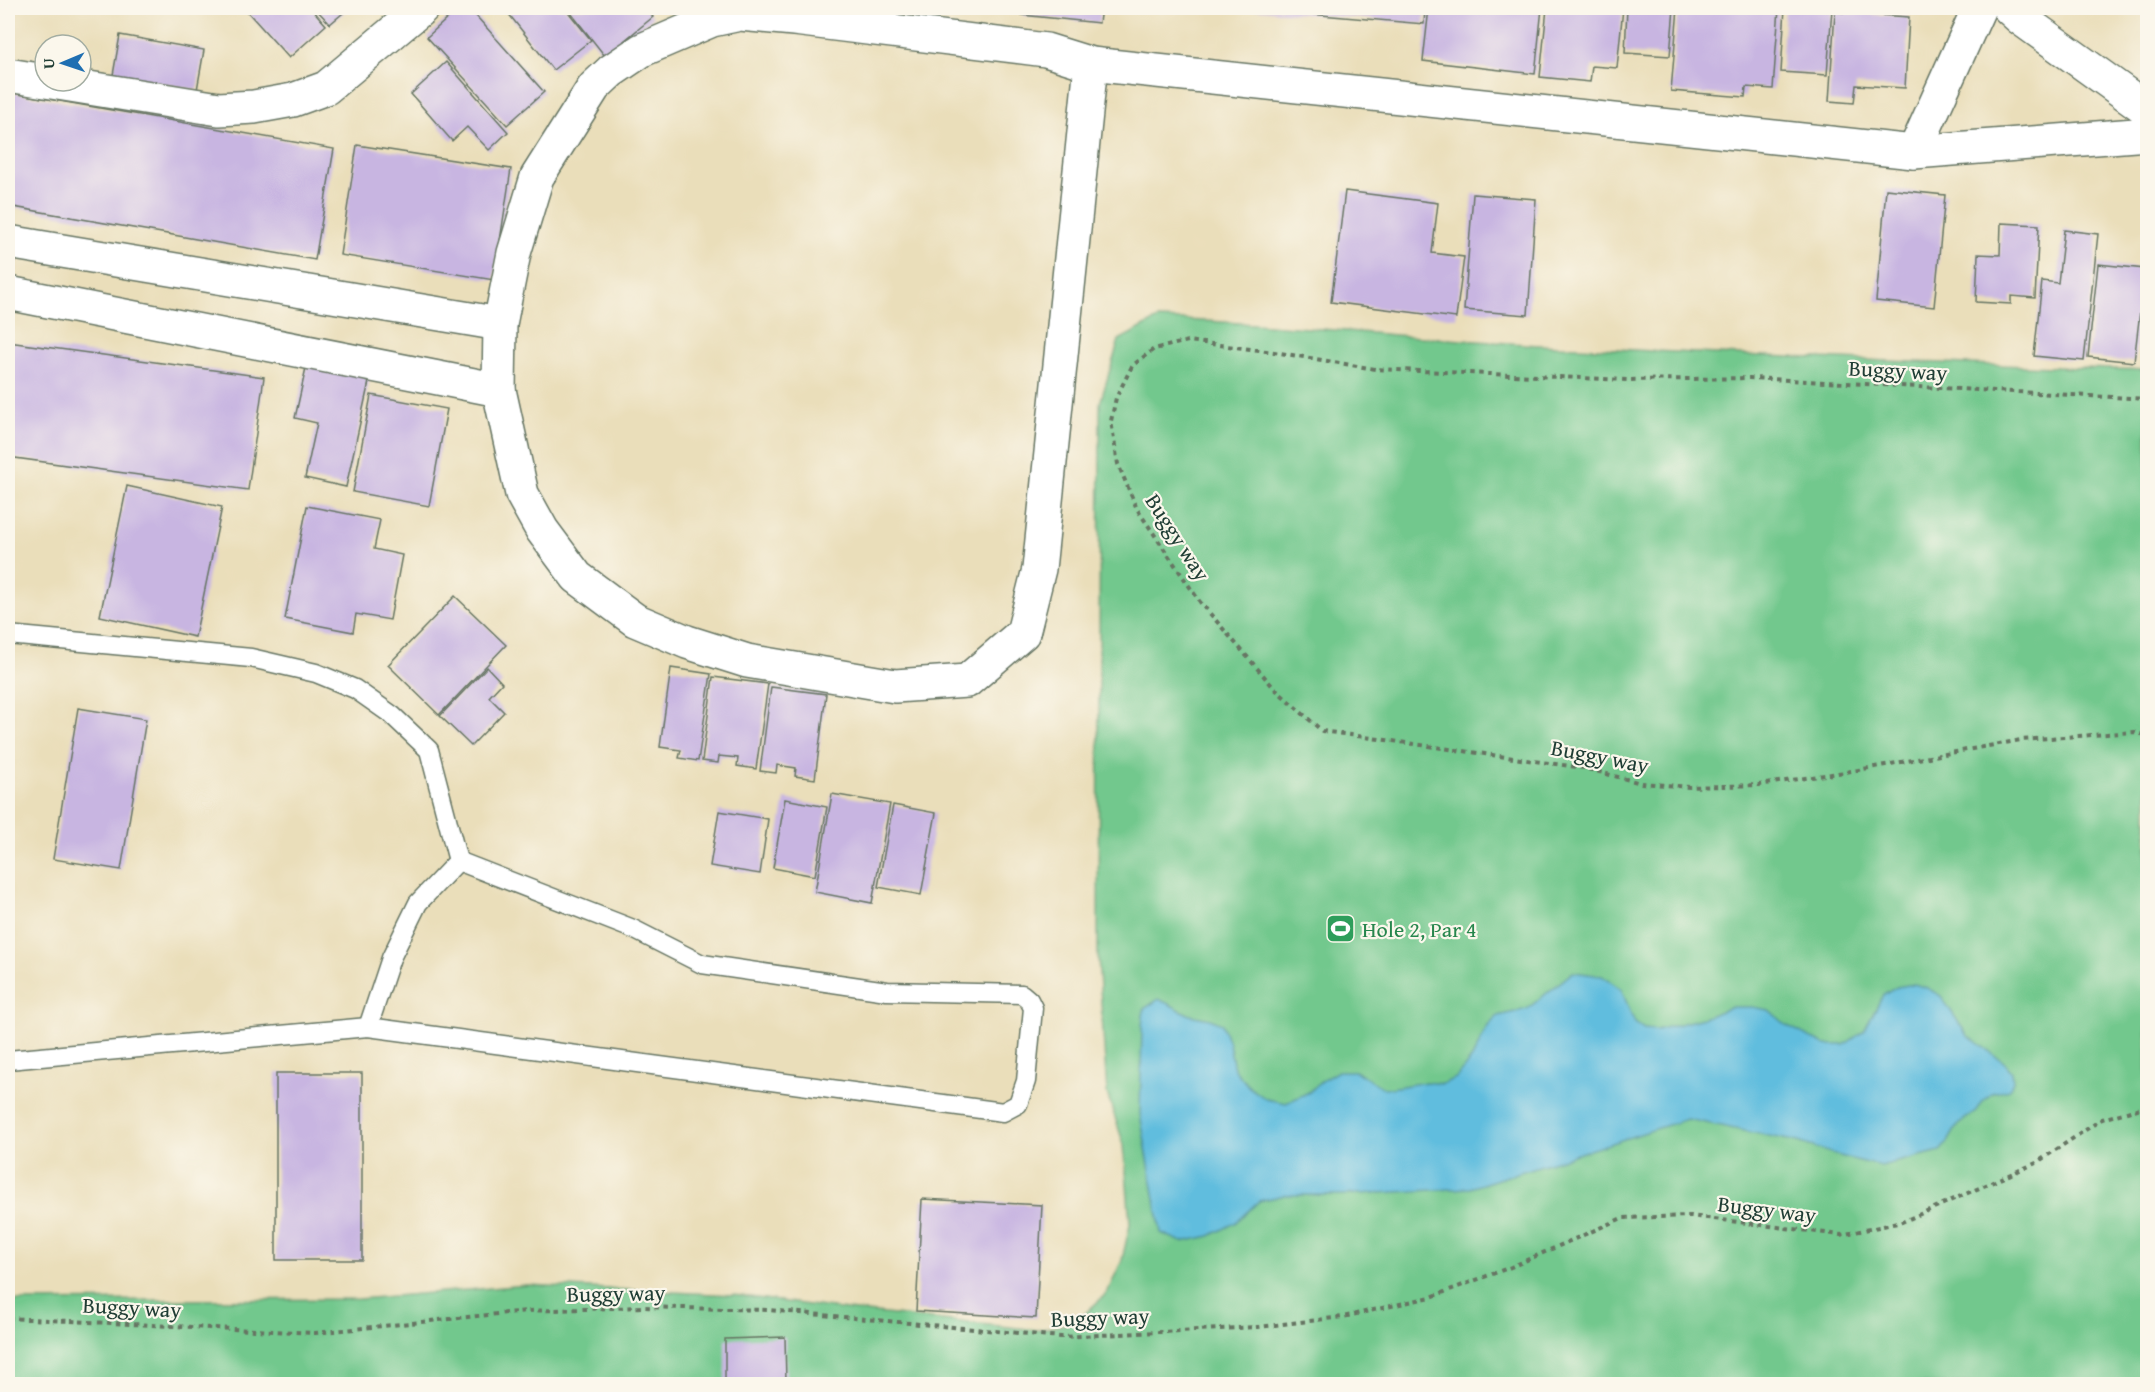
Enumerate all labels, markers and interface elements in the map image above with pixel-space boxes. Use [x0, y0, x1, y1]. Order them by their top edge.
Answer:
north arrow [33, 33, 93, 93]
text: U [36, 57, 60, 69]
street label: Buggy way [1848, 351, 1948, 389]
street label: Buggy way [1138, 487, 1218, 587]
street label: Buggy way [1548, 731, 1652, 781]
sports icon: Hole 2, Par 4 [1325, 913, 1357, 945]
place label: Hole 2, Par 4 [1362, 913, 1477, 945]
street label: Buggy way [1716, 1187, 1818, 1231]
street label: Buggy way [566, 1276, 666, 1310]
street label: Buggy way [82, 1288, 182, 1326]
street label: Buggy way [1050, 1299, 1150, 1335]

